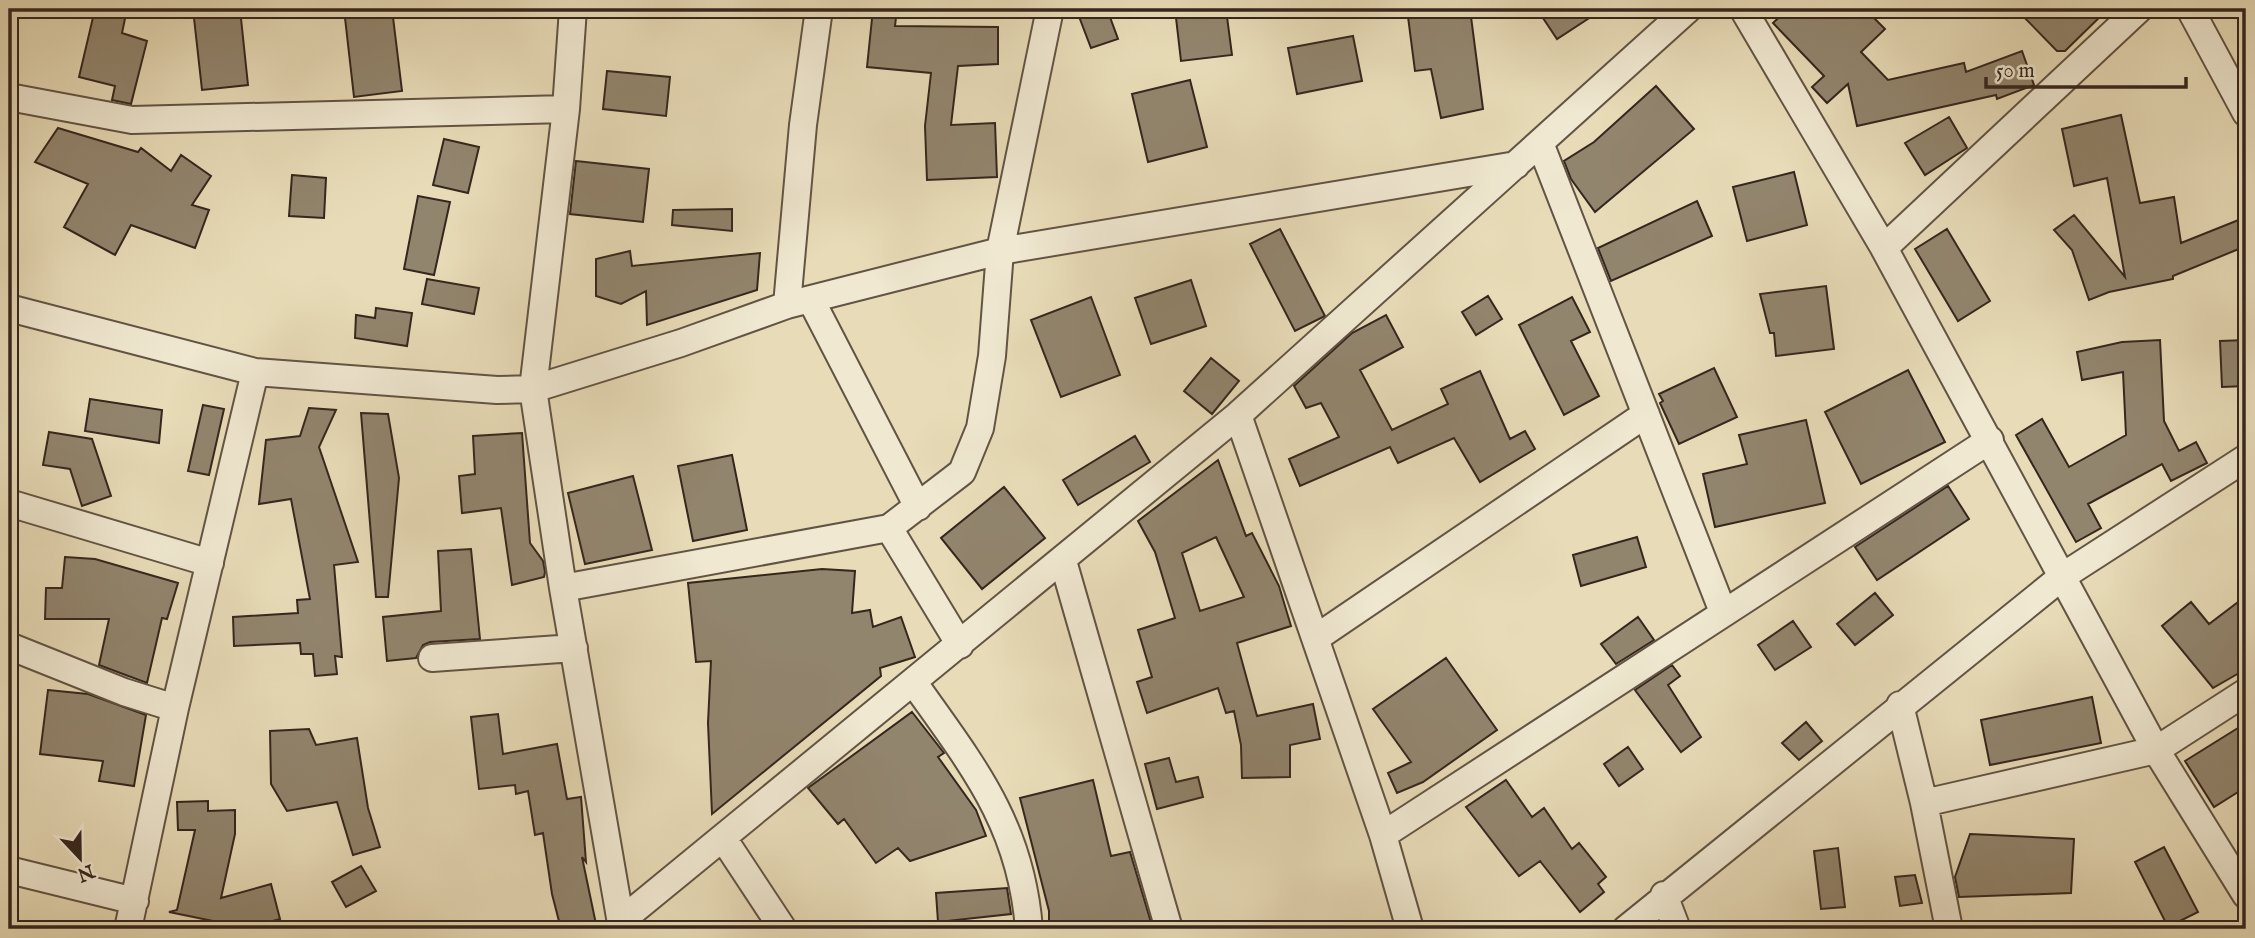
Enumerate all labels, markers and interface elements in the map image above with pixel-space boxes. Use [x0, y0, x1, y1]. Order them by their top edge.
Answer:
scale bar [1986, 46, 2185, 90]
text: 50 m [1996, 58, 2035, 85]
north arrow [46, 822, 116, 892]
text: N [73, 857, 99, 886]

